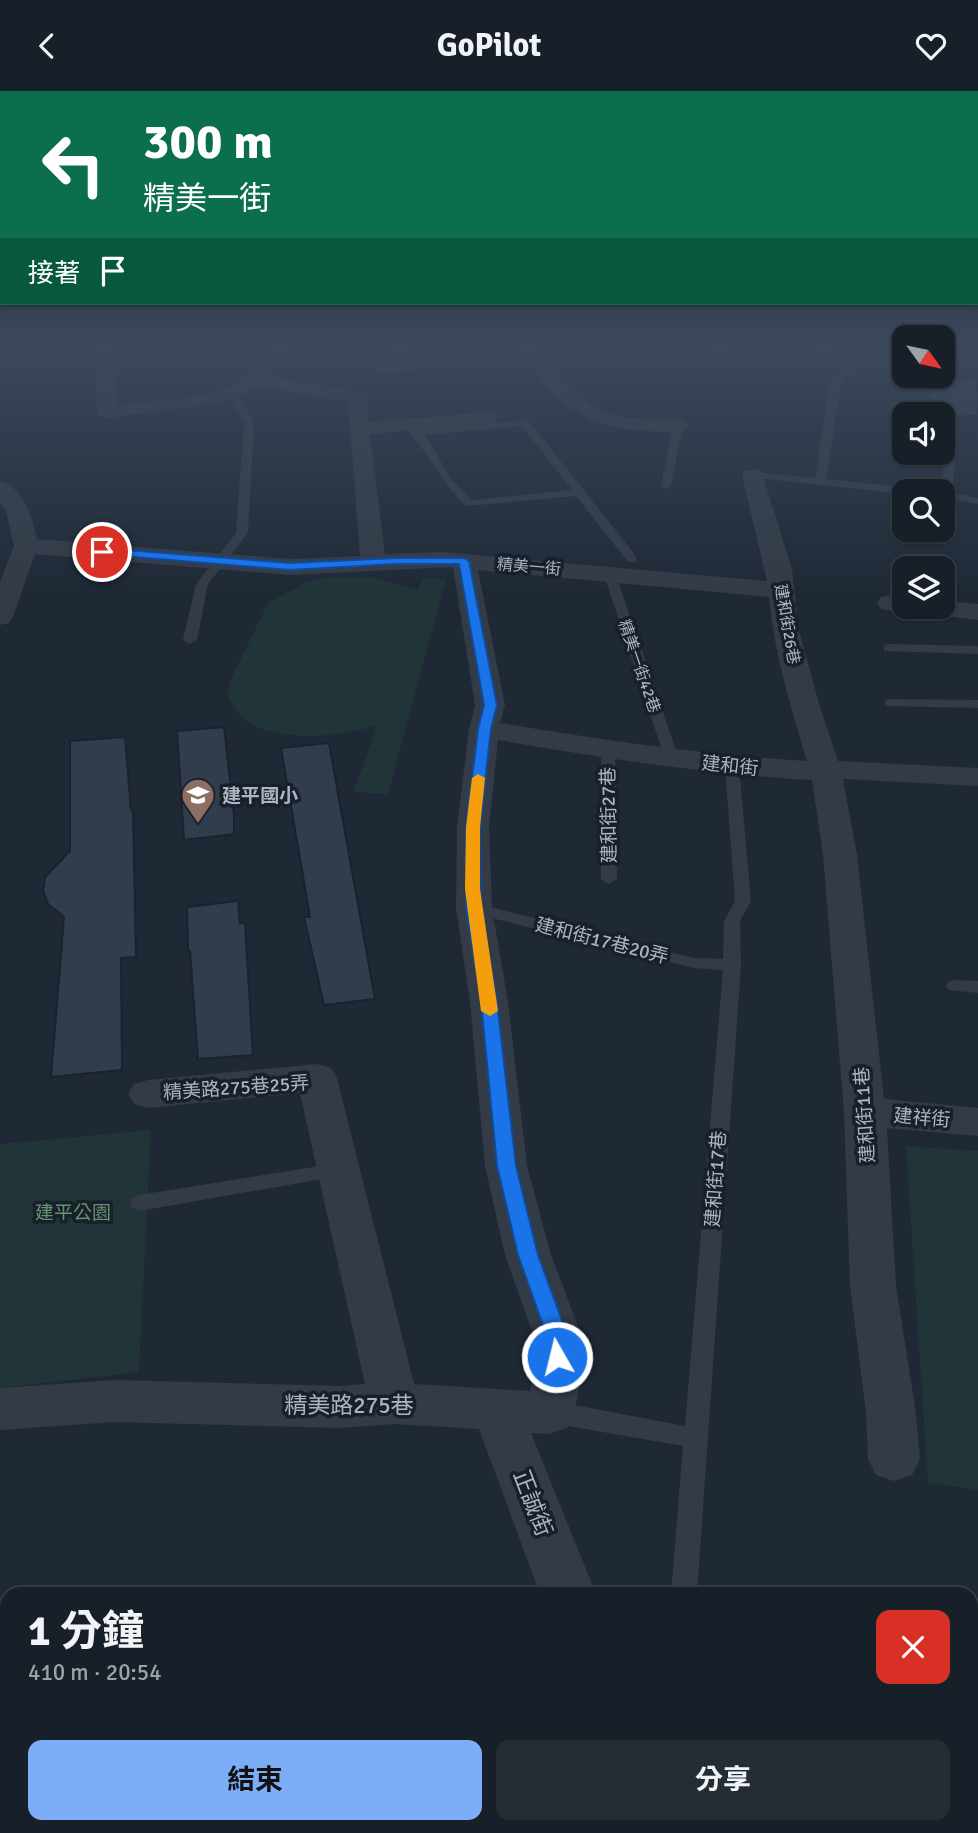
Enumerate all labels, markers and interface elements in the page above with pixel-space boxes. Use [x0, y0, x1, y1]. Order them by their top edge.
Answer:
text: GoPilot [437, 26, 541, 65]
icon: back [28, 27, 66, 65]
icon: heart [912, 27, 950, 65]
text: 300 m [143, 112, 273, 172]
icon: left [28, 119, 119, 210]
text: 精美一街 [143, 179, 271, 218]
icon: arrive [94, 252, 132, 290]
text: 接著 [28, 258, 80, 290]
north arrow [892, 325, 956, 389]
map controls [892, 325, 955, 619]
button: sound [892, 402, 955, 465]
button: search [892, 479, 955, 542]
pin [72, 522, 132, 582]
icon: arrive [83, 533, 121, 571]
street label: 精美一街 [496, 554, 562, 580]
button: layers [892, 556, 955, 619]
street label: 建和街26巷 [770, 582, 804, 666]
street label: 精美一街42巷 [614, 617, 664, 716]
street label: 建和街 [700, 751, 760, 781]
street label: 建和街27巷 [596, 767, 622, 863]
school or university icon: 建平國小 [179, 776, 217, 825]
place label: 建平國小 [222, 784, 298, 808]
street label: 建和街17巷20弄 [533, 913, 671, 969]
street label: 建和街11巷 [850, 1066, 880, 1164]
street label: 精美路275巷25弄 [162, 1071, 310, 1105]
street label: 建祥街 [892, 1104, 951, 1132]
street label: 建和街17巷 [701, 1130, 731, 1228]
park label: 建平公園 [35, 1201, 111, 1225]
position arrow [520, 1320, 594, 1394]
street label: 精美路275巷 [284, 1391, 414, 1420]
street label: 正誠街 [507, 1466, 558, 1541]
text: 1 分鐘 [28, 1606, 144, 1657]
button: close [876, 1610, 950, 1684]
text: 410 m · 20:54 [28, 1658, 162, 1687]
button: 結束 [28, 1740, 482, 1820]
button: 分享 [496, 1740, 950, 1820]

